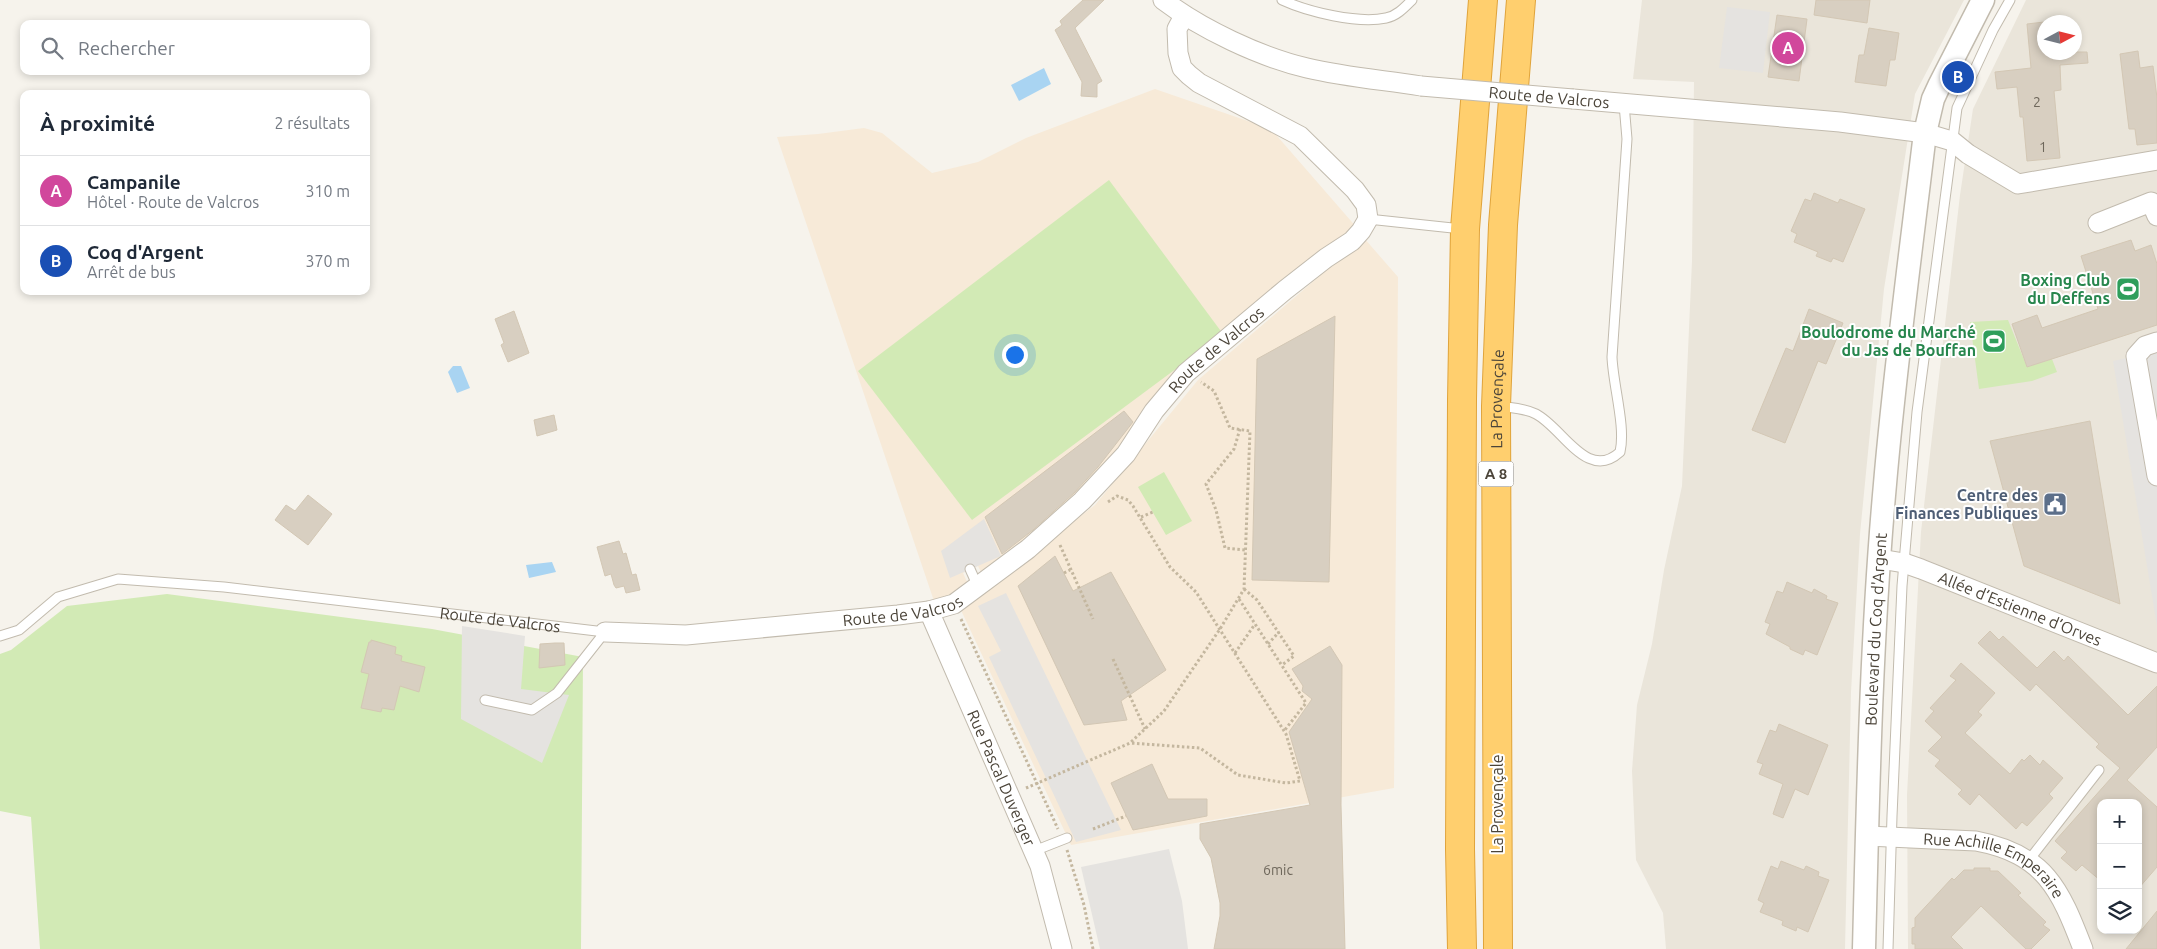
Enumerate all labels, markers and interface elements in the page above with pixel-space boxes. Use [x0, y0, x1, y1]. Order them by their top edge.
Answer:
north arrow [2037, 15, 2082, 60]
search box [20, 20, 370, 75]
pin: A [1772, 29, 1804, 67]
icon: search [38, 34, 66, 62]
text: Rechercher [78, 37, 175, 59]
pin: B [1942, 58, 1974, 96]
street label: Route de Valcros [1488, 83, 1610, 111]
house number: 2 [2033, 94, 2041, 110]
text: À proximité [40, 111, 155, 135]
text: 2 résultats [274, 114, 350, 132]
house number: 1 [2039, 139, 2047, 155]
text: Campanile [87, 171, 181, 193]
text: A [50, 182, 62, 200]
text: 310 m [305, 182, 350, 200]
text: Hôtel · Route de Valcros [87, 193, 259, 211]
text: Coq d'Argent [87, 241, 204, 263]
text: B [51, 252, 61, 270]
text: 370 m [305, 252, 350, 270]
text: Arrêt de bus [87, 263, 176, 281]
place label: Boxing Club du Deffens [2020, 271, 2110, 307]
sports icon: Boxing Club du Deffens [2115, 276, 2141, 302]
street label: Route de Valcros [1165, 303, 1267, 396]
place label: Boulodrome du Marché du Jas de Bouffan [1801, 323, 1976, 359]
sports icon: Boulodrome du Marché du Jas de Bouffan [1981, 328, 2007, 354]
your location [1002, 342, 1028, 368]
street label: La Provençale [1487, 349, 1507, 449]
road number: A 8 [1478, 462, 1514, 486]
place label: Centre des Finances Publiques [1895, 486, 2038, 522]
public building icon: Centre des Finances Publiques [2042, 491, 2068, 517]
street label: Boulevard du Coq d'Argent [1861, 531, 1890, 726]
street label: Allée d’Estienne d’Orves [1936, 568, 2104, 649]
street label: Route de Valcros [842, 592, 966, 629]
street label: Route de Valcros [439, 604, 561, 636]
street label: Rue Pascal Duverger [964, 707, 1039, 849]
street label: La Provençale [1488, 754, 1506, 854]
map controls [2097, 799, 2142, 934]
button: + [2097, 799, 2142, 844]
street label: Rue Achille Emperaire [1923, 830, 2068, 901]
button: − [2097, 844, 2142, 889]
house number: 6mic [1263, 862, 1293, 878]
button: layers [2097, 889, 2142, 934]

